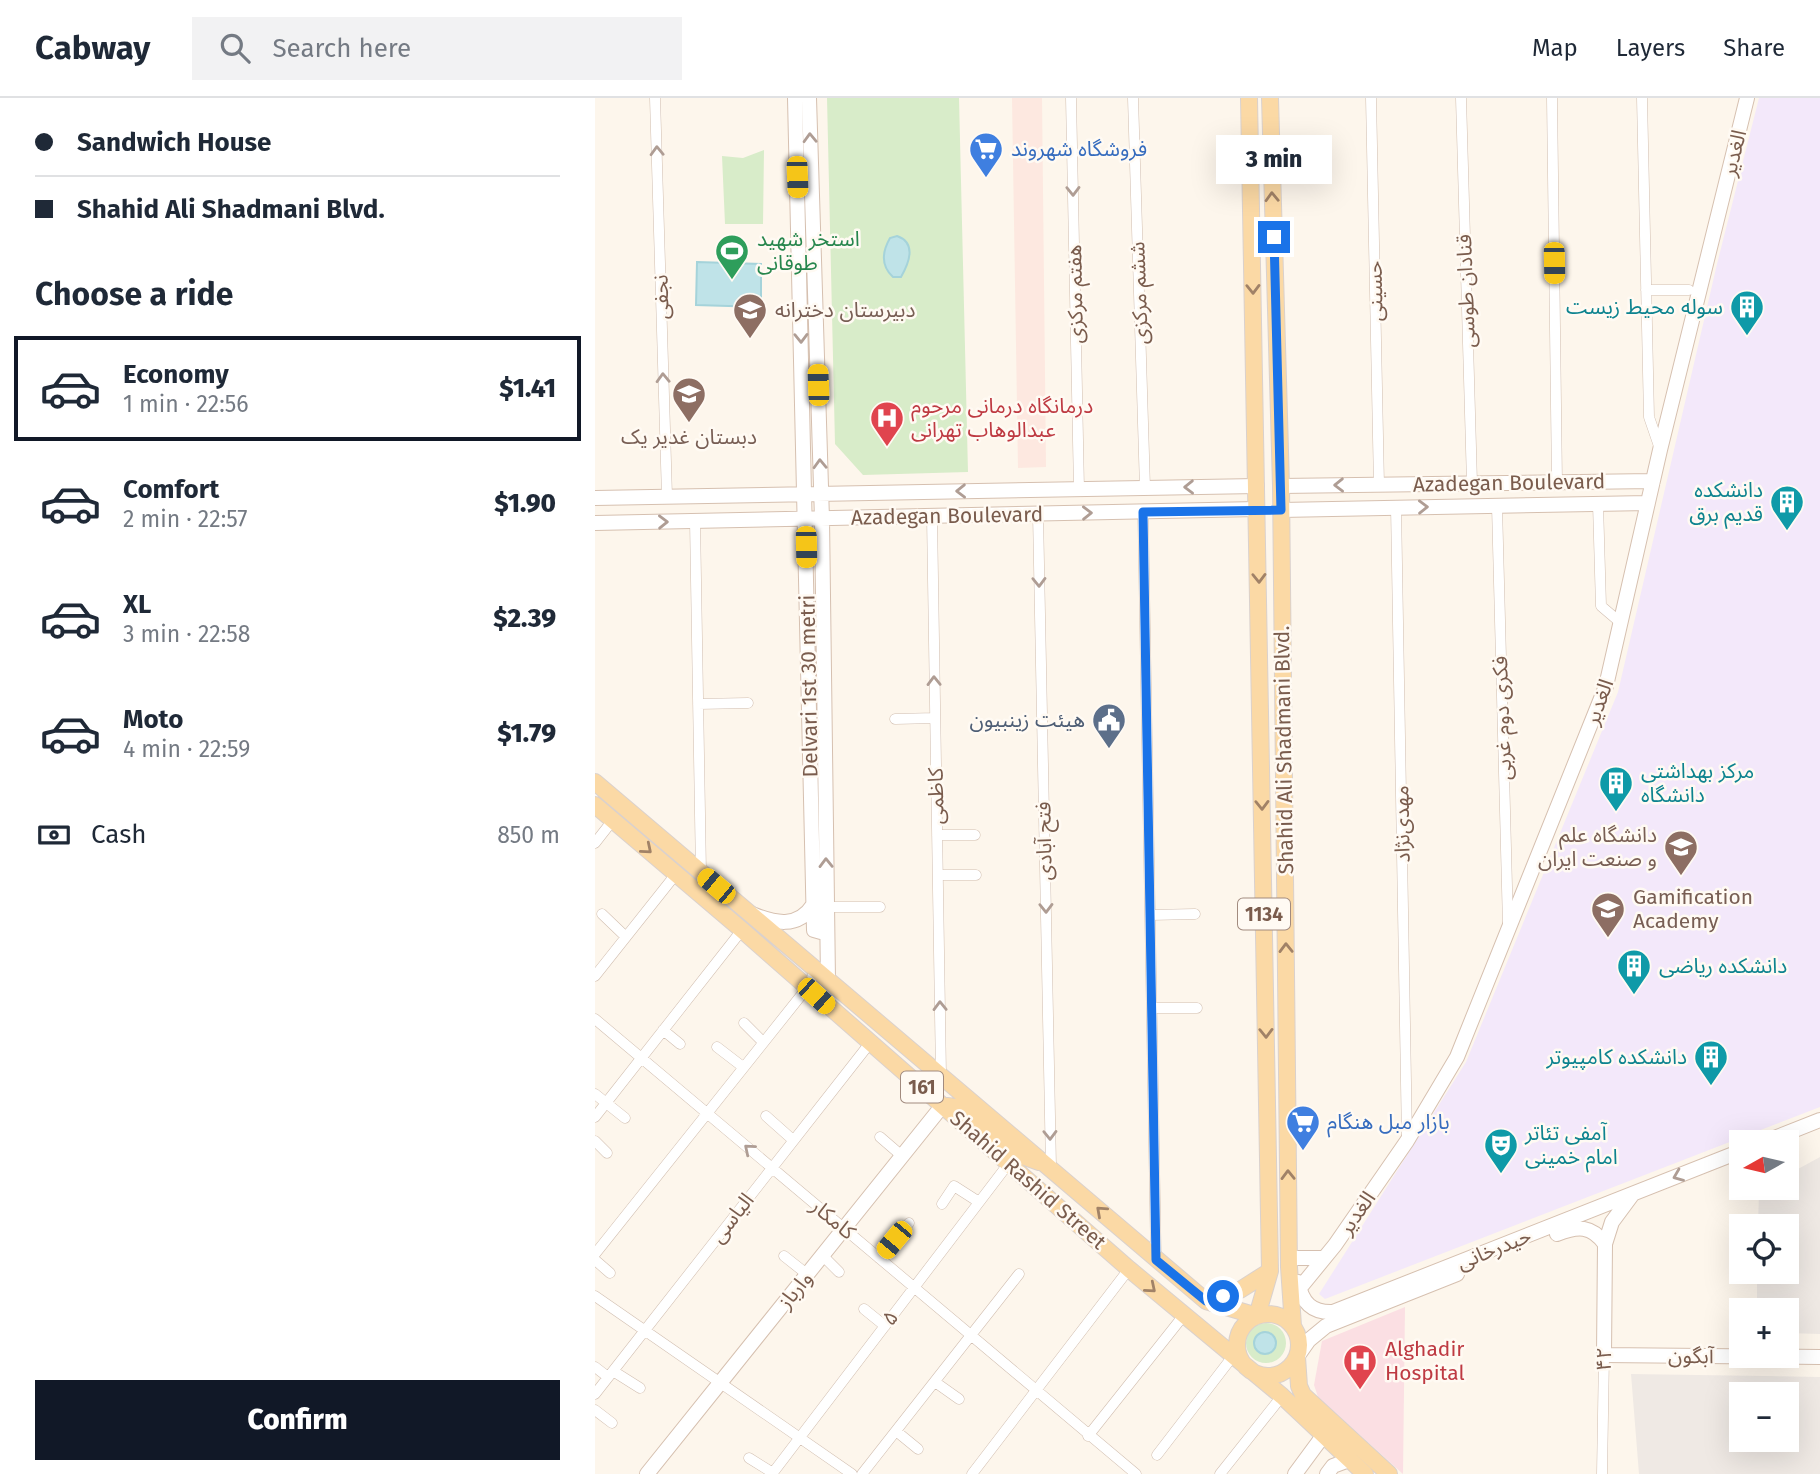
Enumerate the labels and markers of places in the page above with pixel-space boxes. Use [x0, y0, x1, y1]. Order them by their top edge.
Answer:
supermarket icon: فروشگاه شهروند [967, 130, 1005, 179]
place label: فروشگاه شهروند [1011, 136, 1147, 162]
place label: استخر شهید طوقانی [757, 226, 860, 276]
sports icon: استخر شهید طوقانی [713, 232, 751, 281]
building icon: سوله محیط زیست [1728, 288, 1766, 337]
school or university icon: دبیرستان دخترانه [731, 291, 769, 340]
place label: سوله محیط زیست [1566, 294, 1723, 320]
place label: دبیرستان دخترانه [775, 297, 915, 323]
school or university icon: دبستان غدیر یک [670, 375, 708, 424]
place label: درمانگاه درمانی مرحوم عبدالوهاب تهرانی [911, 393, 1093, 443]
hospital icon: درمانگاه درمانی مرحوم عبدالوهاب تهرانی [868, 399, 906, 448]
place label: دبستان غدیر یک [621, 424, 757, 450]
place label: دانشکده قدیم برق [1689, 477, 1763, 529]
building icon: دانشکده قدیم برق [1768, 483, 1806, 532]
public building icon: هیئت زینبیون [1090, 701, 1128, 750]
place label: هیئت زینبیون [970, 707, 1085, 733]
place label: مرکز بهداشتی دانشگاه [1641, 758, 1754, 808]
building icon: مرکز بهداشتی دانشگاه [1597, 764, 1635, 813]
place label: دانشگاه علم و صنعت ایران [1538, 822, 1657, 872]
school or university icon: دانشگاه علم و صنعت ایران [1662, 828, 1700, 877]
place label: Gamification Academy [1633, 884, 1753, 934]
school or university icon: Gamification Academy [1589, 890, 1627, 939]
building icon: دانشکده ریاضی [1615, 947, 1653, 996]
place label: دانشکده ریاضی [1659, 953, 1787, 979]
building icon: دانشکده کامپیوتر [1692, 1038, 1730, 1087]
place label: دانشکده کامپیوتر [1546, 1044, 1687, 1070]
supermarket icon: بازار مبل هنگام [1284, 1103, 1322, 1152]
place label: بازار مبل هنگام [1327, 1109, 1450, 1138]
place label: آمفی تئاتر امام خمینی [1524, 1120, 1618, 1173]
theatre icon: آمفی تئاتر امام خمینی [1482, 1126, 1520, 1175]
place label: Alghadir Hospital [1385, 1336, 1465, 1386]
hospital icon: Alghadir Hospital [1341, 1342, 1379, 1391]

